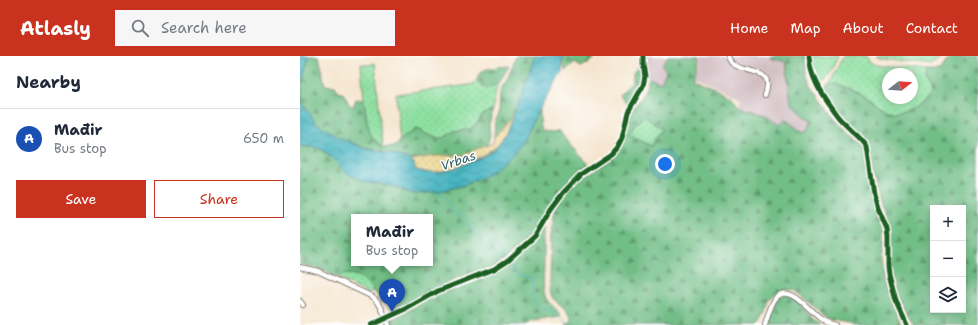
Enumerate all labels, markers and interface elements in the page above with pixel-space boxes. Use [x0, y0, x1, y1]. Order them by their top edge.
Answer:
search box [115, 10, 395, 46]
text: Atlasly [20, 16, 91, 41]
icon: search [129, 17, 151, 39]
text: Search here [161, 18, 247, 38]
text: Home [730, 19, 769, 37]
text: Map [791, 19, 821, 37]
text: About [843, 19, 884, 37]
text: Contact [906, 19, 958, 37]
north arrow [882, 68, 918, 104]
text: Nearby [16, 71, 81, 93]
text: Mađir [54, 120, 103, 140]
text: A [24, 130, 34, 147]
text: 650 m [243, 130, 284, 147]
text: Bus stop [54, 140, 106, 157]
water label: Vrbas [438, 147, 478, 174]
your location [655, 154, 675, 174]
button: Save [16, 180, 146, 218]
button: Share [154, 180, 284, 218]
map controls [930, 205, 966, 313]
button: + [930, 205, 966, 241]
popup [351, 214, 433, 266]
text: Mađir [366, 222, 414, 242]
button: − [930, 241, 966, 277]
text: Bus stop [366, 242, 418, 259]
button: layers [930, 277, 966, 313]
pin: A [379, 279, 405, 312]

